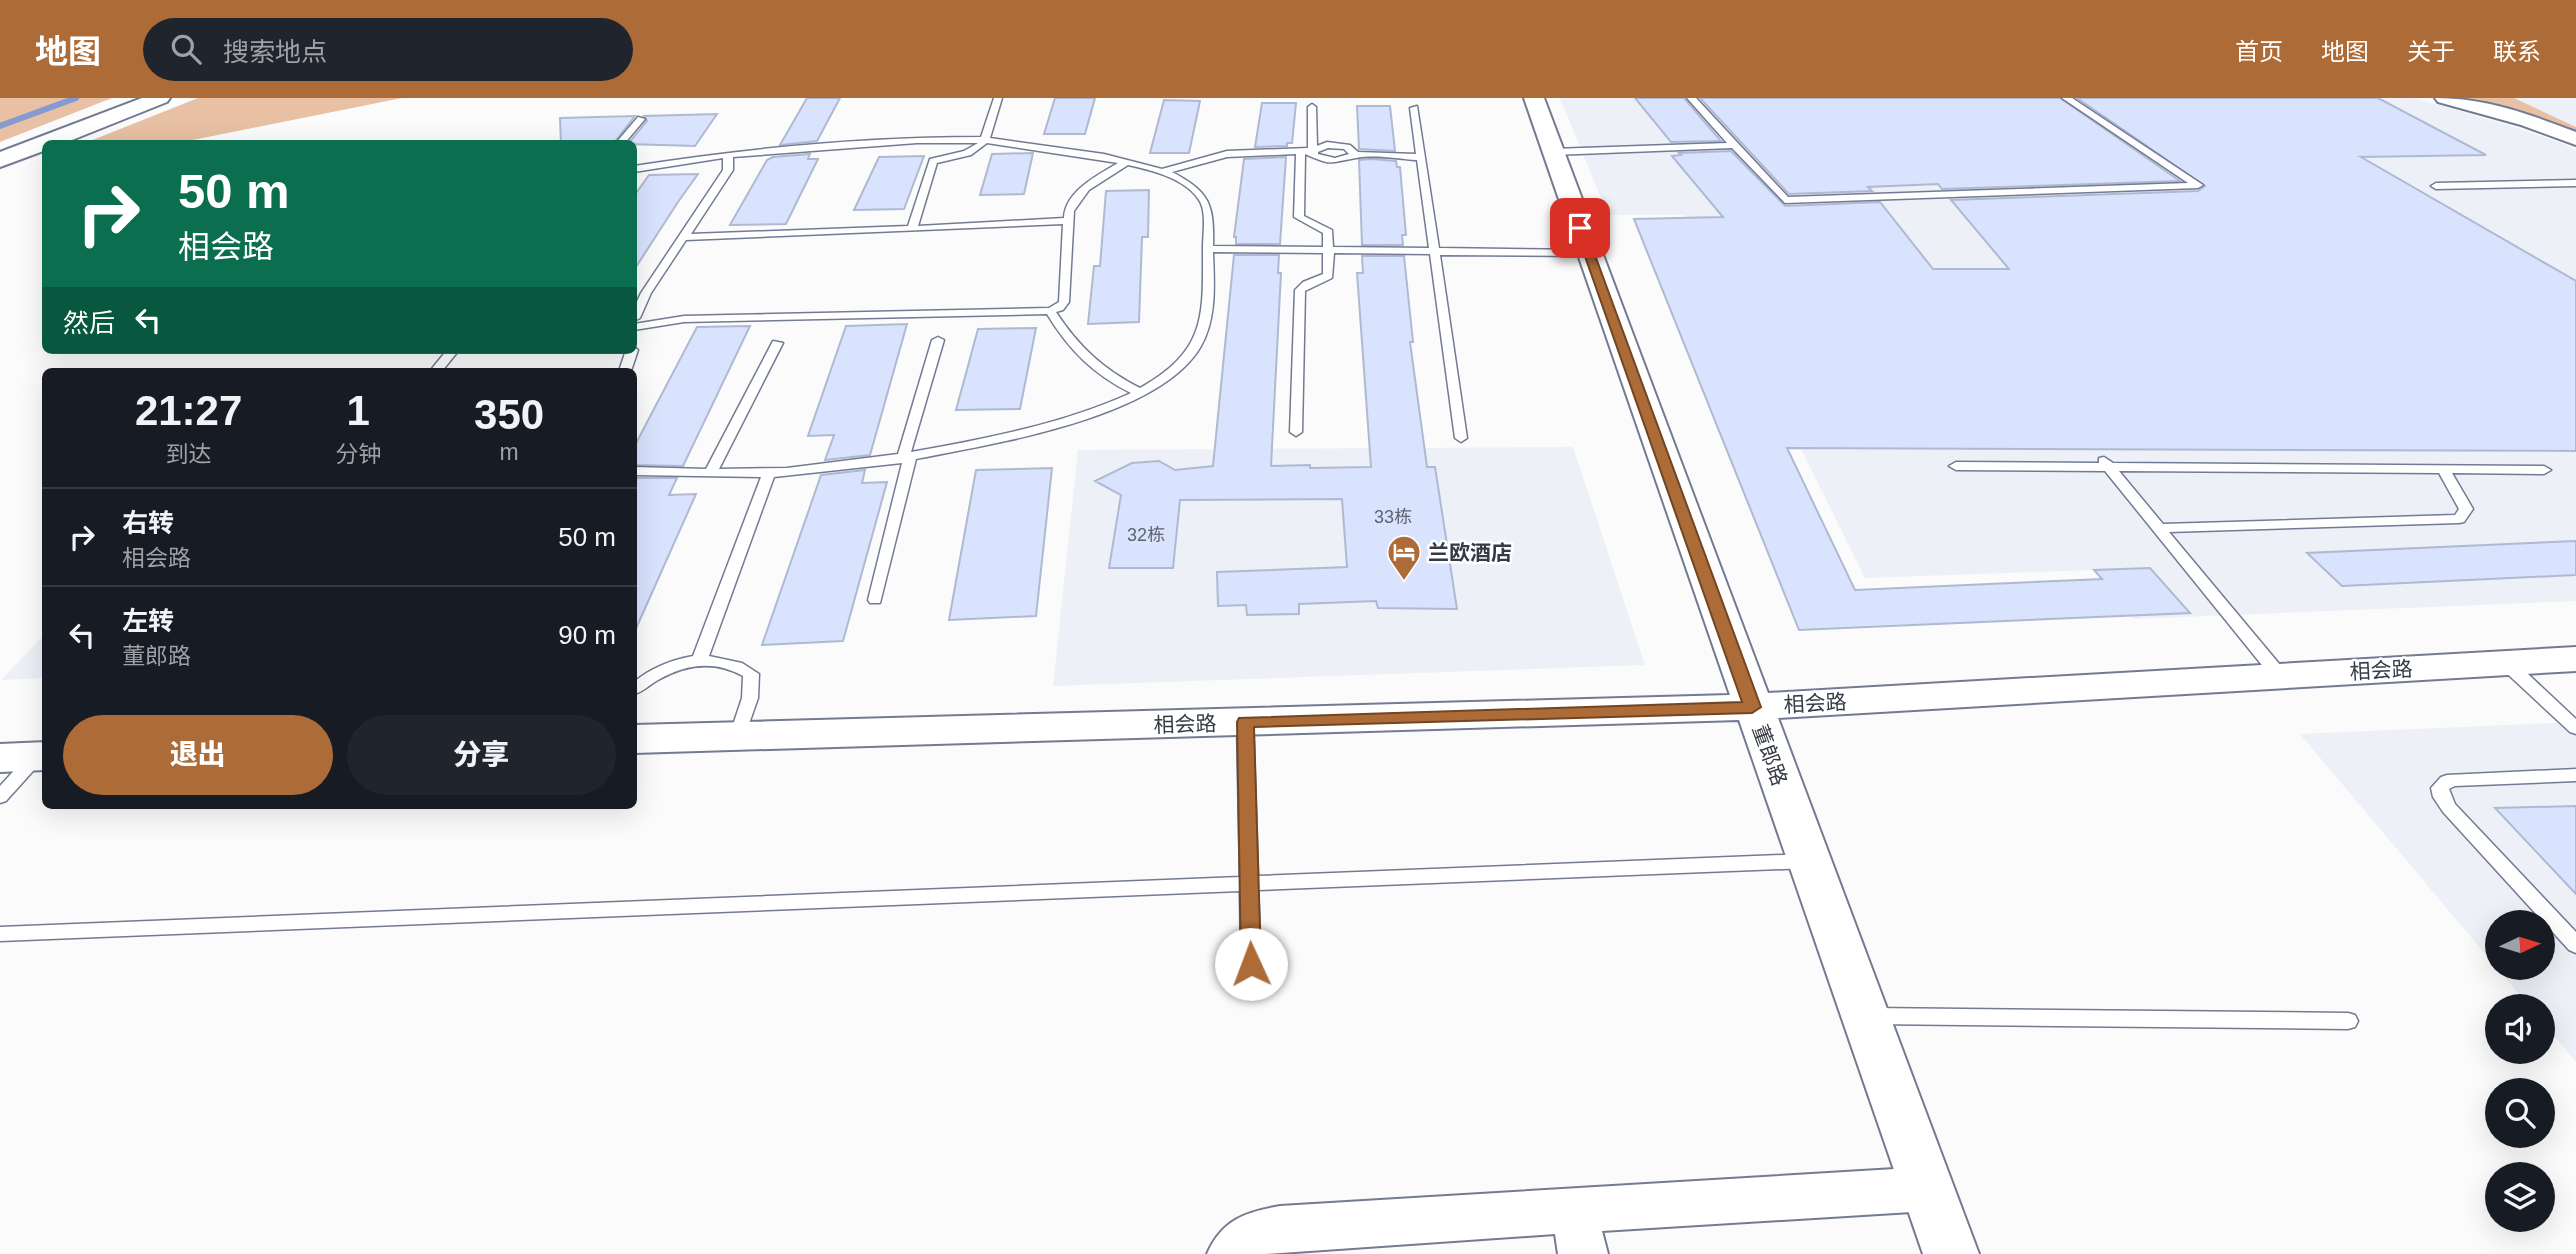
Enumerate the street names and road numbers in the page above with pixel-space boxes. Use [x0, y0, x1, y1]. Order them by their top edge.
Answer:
street label: 相会路 [2349, 657, 2413, 683]
street label: 相会路 [1783, 690, 1847, 716]
street label: 相会路 [1153, 711, 1217, 737]
street label: 董郎路 [1748, 721, 1792, 789]

